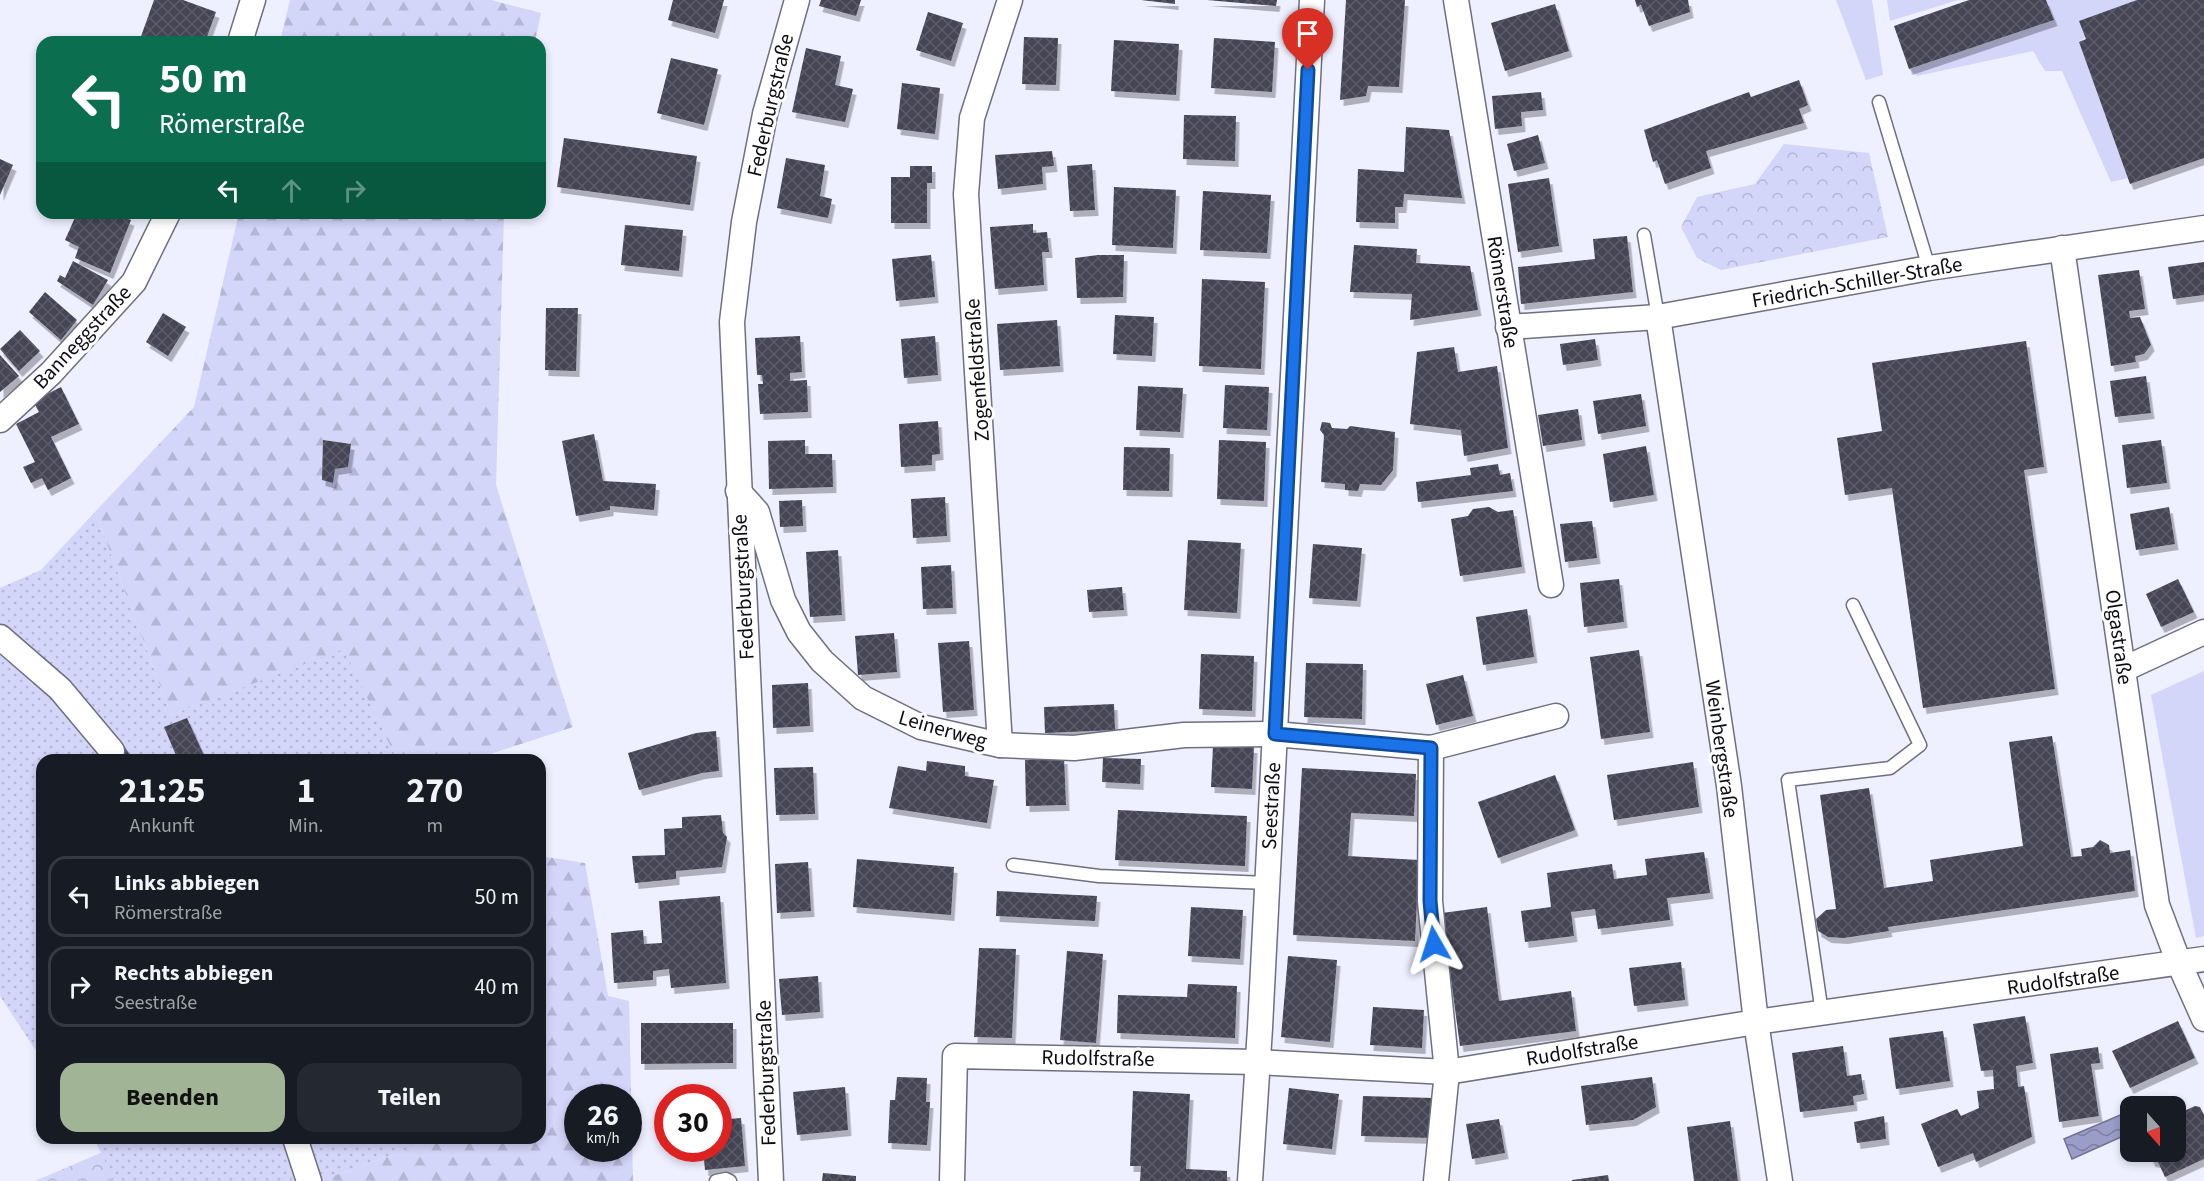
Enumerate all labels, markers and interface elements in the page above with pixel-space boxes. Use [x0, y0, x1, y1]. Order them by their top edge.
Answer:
pin [1282, 8, 1333, 70]
icon: arrive [1291, 17, 1324, 50]
street label: Federburgstraße [739, 31, 801, 179]
text: 50 m [159, 49, 248, 109]
icon: left [60, 60, 138, 138]
text: Römerstraße [159, 105, 305, 144]
icon: left [212, 174, 245, 207]
icon: ahead [275, 174, 308, 207]
icon: right [338, 174, 371, 207]
street label: Römerstraße [1479, 234, 1527, 350]
street label: Friedrich-Schiller-Straße [1749, 249, 1965, 315]
street label: Banneggstraße [26, 278, 138, 396]
street label: Zogenfeldstraße [957, 298, 997, 442]
street label: Federburgstraße [724, 513, 762, 661]
street label: Olgastraße [2098, 588, 2140, 686]
street label: Weinbergstraße [1697, 678, 1747, 820]
street label: Leinerweg [895, 702, 991, 756]
street label: Seestraße [1254, 762, 1288, 850]
text: 21:25 [119, 765, 206, 816]
text: 1 [296, 765, 315, 816]
text: 270 [406, 765, 463, 816]
text: Ankunft [130, 812, 195, 840]
text: Min. [288, 812, 324, 840]
text: m [426, 812, 443, 840]
text: Links abbiegen [114, 867, 260, 899]
icon: left [63, 880, 96, 913]
text: 50 m [474, 881, 519, 913]
text: Römerstraße [114, 899, 222, 927]
position arrow [1402, 912, 1466, 976]
text: Rechts abbiegen [114, 957, 273, 989]
street label: Rudolfstraße [2005, 957, 2121, 1003]
icon: right [63, 970, 96, 1003]
text: 40 m [474, 971, 519, 1003]
text: Seestraße [114, 989, 197, 1017]
street label: Federburgstraße [748, 1000, 784, 1146]
street label: Rudolfstraße [1524, 1026, 1640, 1074]
street label: Rudolfstraße [1041, 1042, 1155, 1074]
button: Beenden [60, 1063, 285, 1132]
button: Teilen [297, 1063, 522, 1132]
speed limit sign: 30 [654, 1084, 732, 1162]
text: 26 [587, 1094, 619, 1137]
north arrow [2120, 1096, 2186, 1162]
map controls [2120, 1096, 2186, 1162]
text: km/h [586, 1128, 620, 1149]

